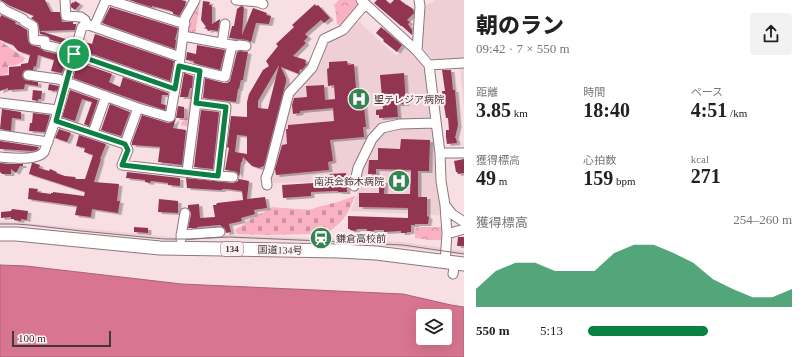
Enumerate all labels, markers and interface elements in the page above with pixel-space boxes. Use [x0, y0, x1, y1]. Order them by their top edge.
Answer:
text: 朝のラン [476, 13, 564, 38]
button: share [750, 13, 792, 55]
pin [57, 37, 91, 71]
text: 09:42 · 7 × 550 m [476, 41, 570, 56]
icon: arrive [63, 43, 85, 65]
hospital icon: 聖テレジア病院 [346, 86, 372, 112]
text: 距離 [476, 86, 498, 98]
text: 時間 [583, 86, 605, 98]
text: ペース [691, 86, 723, 98]
place label: 聖テレジア病院 [374, 94, 444, 105]
text: 3.85 [476, 99, 511, 121]
text: 18:40 [583, 99, 630, 121]
text: 4:51 [691, 99, 727, 121]
text: km [511, 107, 528, 119]
text: /km [727, 107, 747, 119]
text: kcal [691, 153, 709, 165]
text: 獲得標高 [476, 154, 520, 166]
text: 心拍数 [583, 154, 616, 166]
text: 271 [691, 165, 721, 187]
text: 49 [476, 167, 496, 189]
text: 159 [583, 167, 613, 189]
hospital icon: 南浜会鈴木病院 [386, 168, 412, 194]
text: m [496, 175, 507, 187]
text: bpm [613, 175, 636, 187]
place label: 南浜会鈴木病院 [314, 176, 384, 187]
text: 254–260 m [733, 212, 792, 227]
text: 獲得標高 [476, 215, 528, 230]
station icon: 鎌倉高校前 [308, 225, 334, 251]
place label: 鎌倉高校前 [336, 233, 386, 244]
road number: 134 [221, 242, 243, 256]
street label: 国道134号 [257, 244, 303, 256]
map controls [416, 309, 452, 345]
button: layers [416, 309, 452, 345]
text: 550 m [476, 323, 510, 338]
text: 5:13 [540, 323, 563, 338]
scale bar [12, 329, 111, 348]
text: 100 m [18, 332, 46, 344]

